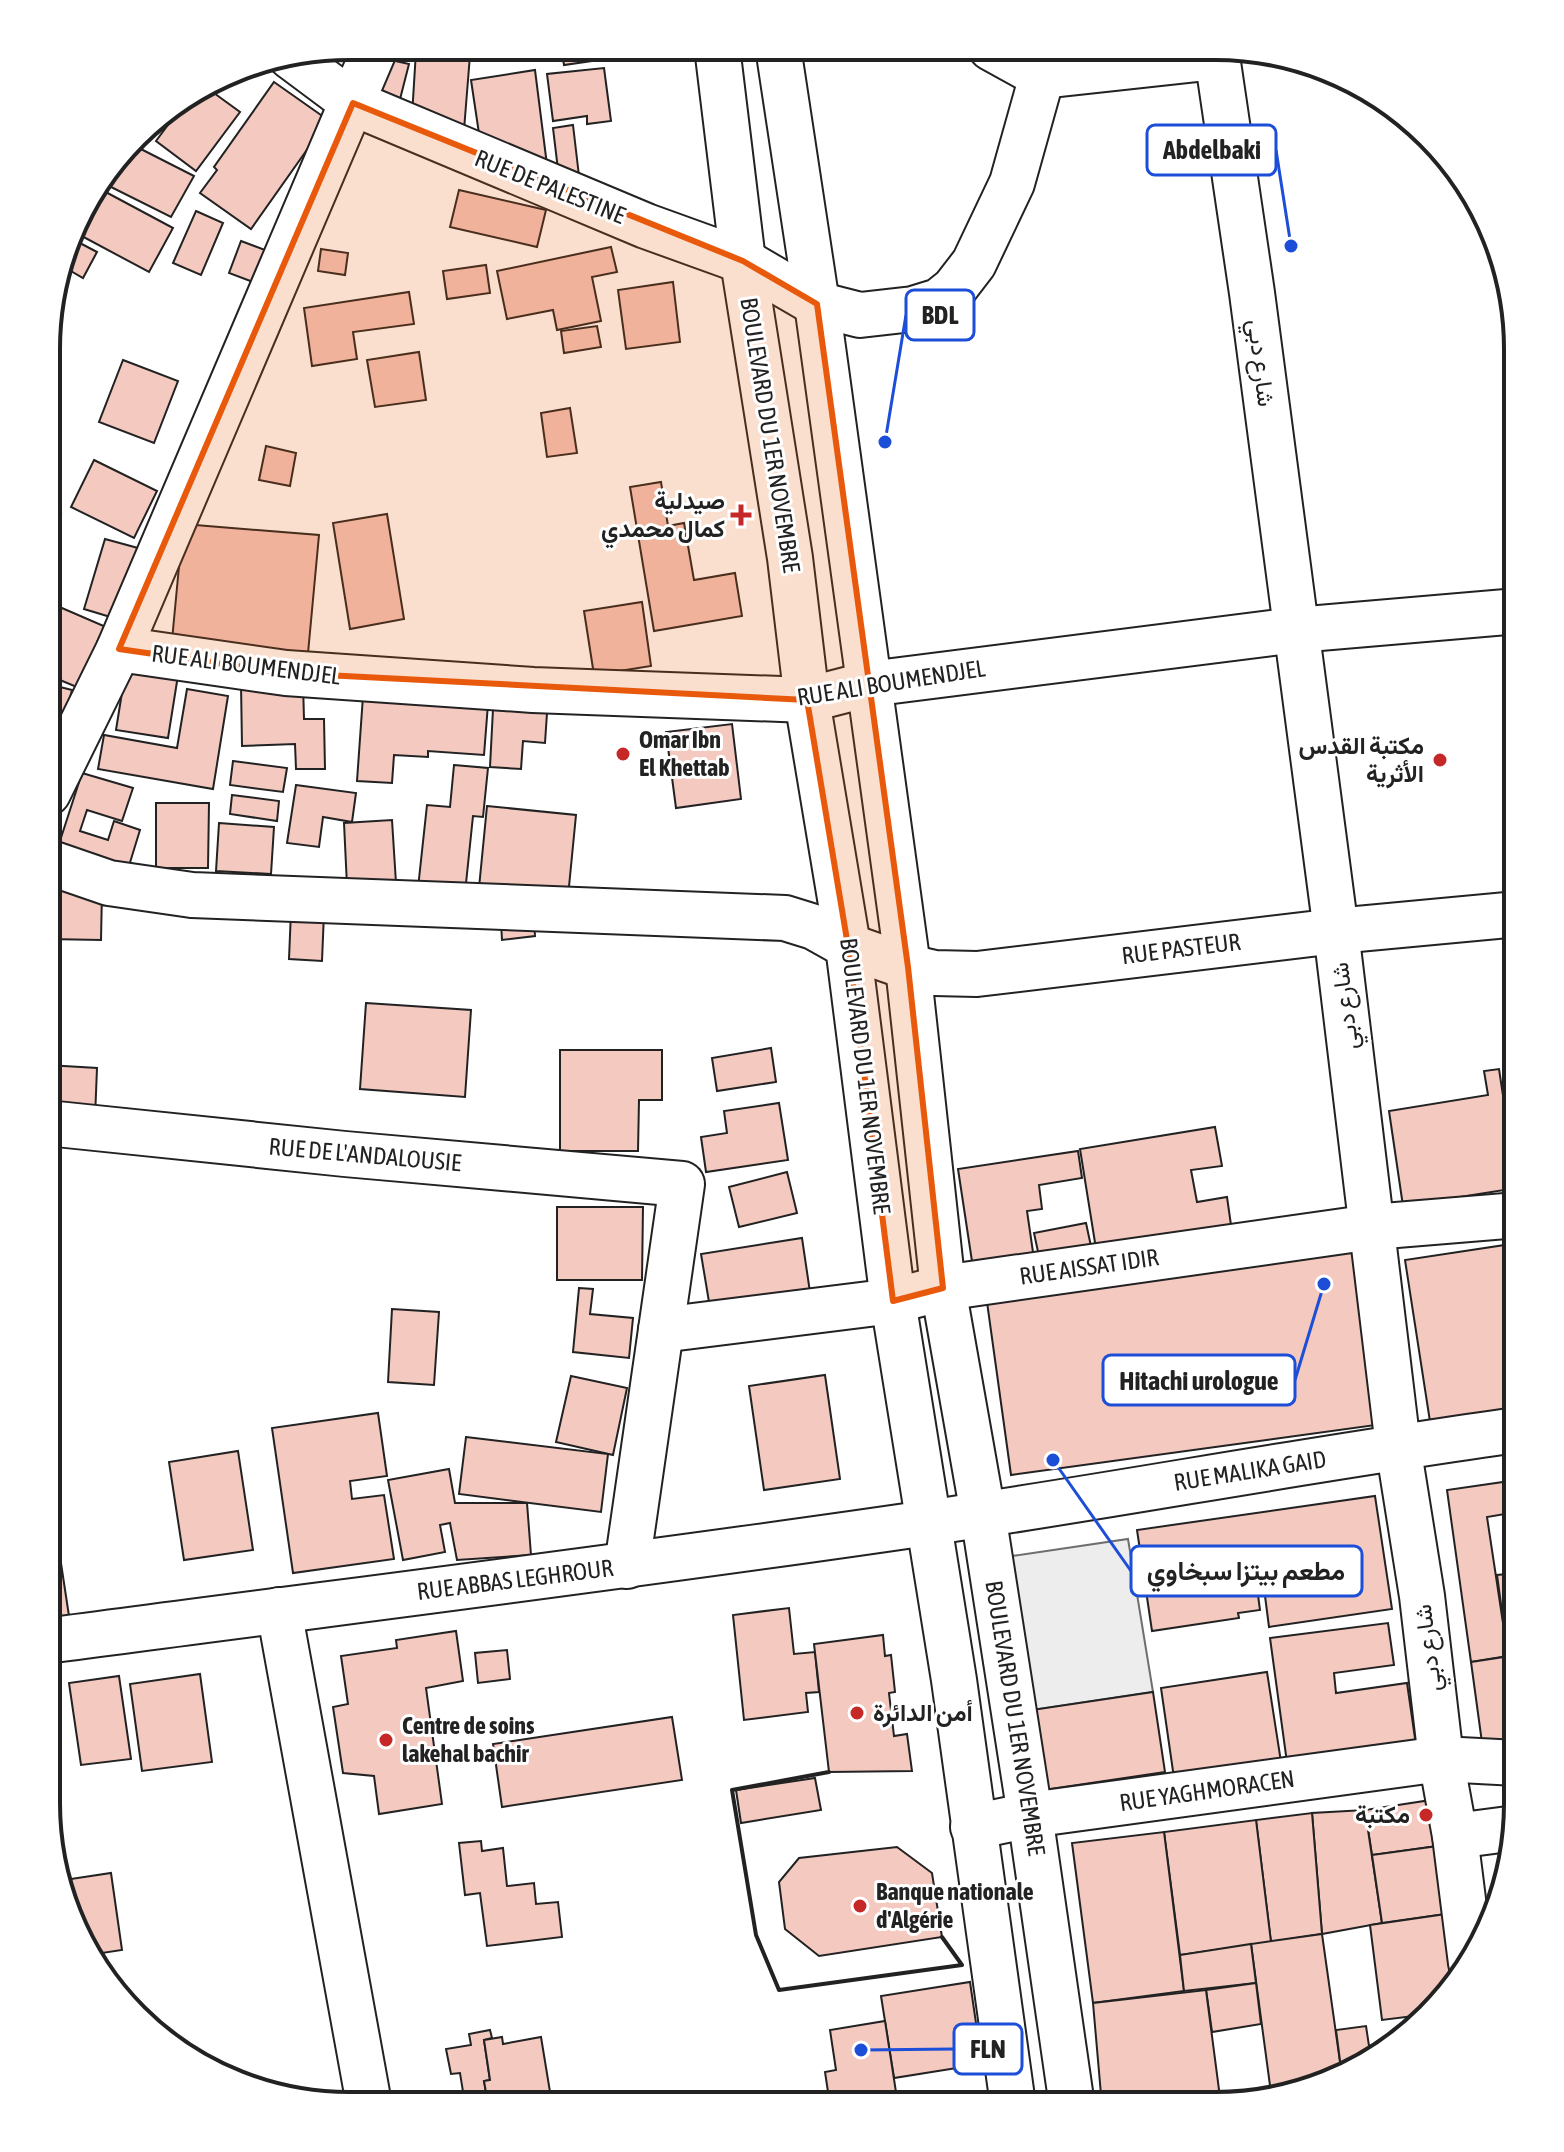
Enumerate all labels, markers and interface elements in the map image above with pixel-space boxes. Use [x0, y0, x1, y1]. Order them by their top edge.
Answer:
callout: Abdelbaki [1147, 125, 1276, 175]
text: Abdelbaki [1162, 135, 1261, 165]
street label: RUE DE PALESTINE [471, 144, 629, 229]
callout: BDL [906, 290, 974, 340]
street label: BOULEVARD DU 1ER NOVEMBRE [735, 295, 806, 574]
text: BDL [922, 300, 958, 330]
street label: شارع دبي [1237, 318, 1280, 409]
place label: صيدلية كمال محمدي [601, 487, 725, 549]
marker: صيدلية كمال محمدي [732, 506, 750, 524]
street label: RUE ALI BOUMENDJEL [150, 640, 343, 690]
street label: RUE ALI BOUMENDJEL [795, 654, 988, 711]
place label: Omar Ibn El Khettab [639, 726, 730, 781]
place label: مكتبة القدس الأثرية [1299, 732, 1424, 789]
marker: Omar Ibn El Khettab [614, 745, 632, 763]
marker: مكتبة القدس الأثرية [1431, 751, 1449, 769]
street label: RUE PASTEUR [1120, 928, 1242, 969]
street label: BOULEVARD DU 1ER NOVEMBRE [835, 936, 896, 1216]
street label: شارع دبي [1326, 960, 1369, 1051]
street label: RUE DE L'ANDALOUSIE [268, 1133, 462, 1176]
street label: RUE AISSAT IDIR [1018, 1243, 1160, 1290]
callout: Hitachi urologue [1103, 1355, 1295, 1405]
text: Hitachi urologue [1119, 1366, 1279, 1396]
street label: RUE MALIKA GAID [1172, 1445, 1328, 1496]
callout: مطعم بيتزا سبخاوي [1131, 1546, 1362, 1596]
street label: RUE ABBAS LEGHROUR [415, 1554, 615, 1605]
text: مطعم بيتزا سبخاوي [1147, 1556, 1345, 1593]
street label: BOULEVARD DU 1ER NOVEMBRE [980, 1578, 1051, 1857]
street label: شارع دبي [1409, 1602, 1452, 1693]
place label: أمن الدائرة [873, 1699, 973, 1728]
marker: أمن الدائرة [848, 1704, 866, 1722]
place label: Centre de soins lakehal bachir [402, 1712, 535, 1767]
marker: Centre de soins lakehal bachir [377, 1731, 395, 1749]
street label: RUE YAGHMORACEN [1118, 1765, 1296, 1816]
place label: مكتبة [1355, 1801, 1410, 1829]
marker: مكتبة [1417, 1806, 1435, 1824]
place label: Banque nationale d'Algérie [876, 1878, 1034, 1933]
marker: Banque nationale d'Algérie [851, 1897, 869, 1915]
callout: FLN [954, 2024, 1022, 2074]
text: FLN [970, 2034, 1006, 2064]

